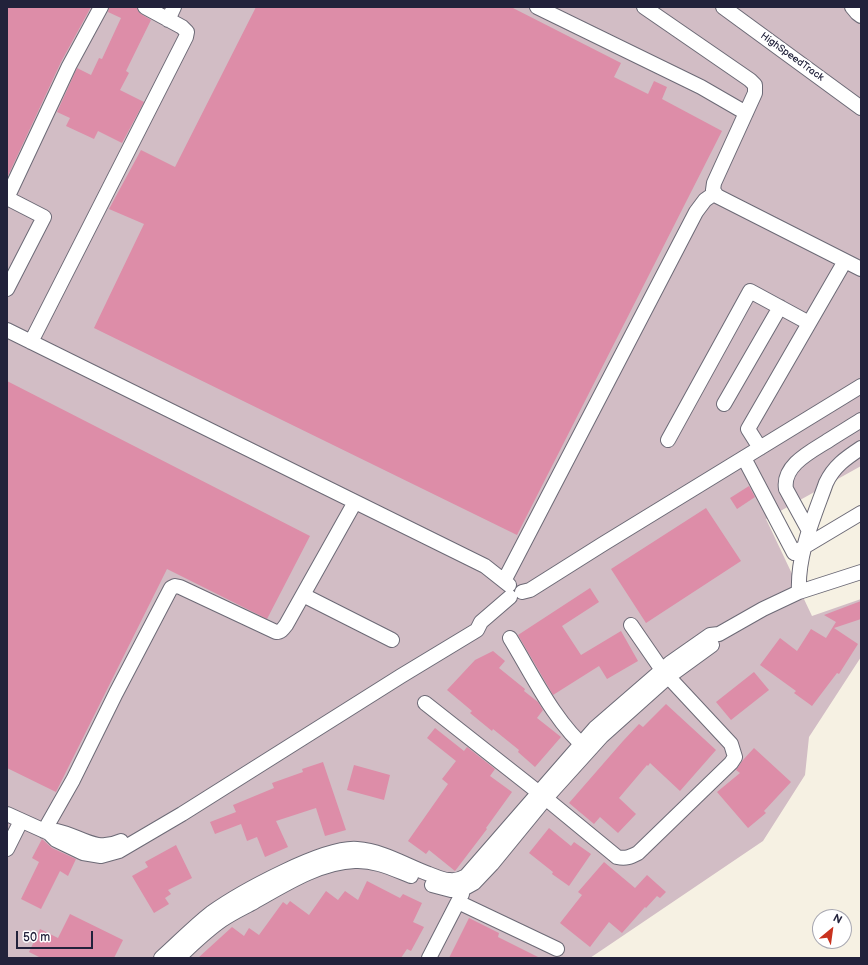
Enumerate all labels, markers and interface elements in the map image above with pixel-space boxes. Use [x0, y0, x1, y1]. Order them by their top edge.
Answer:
street label: HighSpeedTrack [758, 30, 826, 84]
north arrow [812, 909, 852, 949]
text: N [831, 911, 844, 927]
scale bar [18, 923, 95, 949]
text: 50 m [23, 930, 50, 945]

